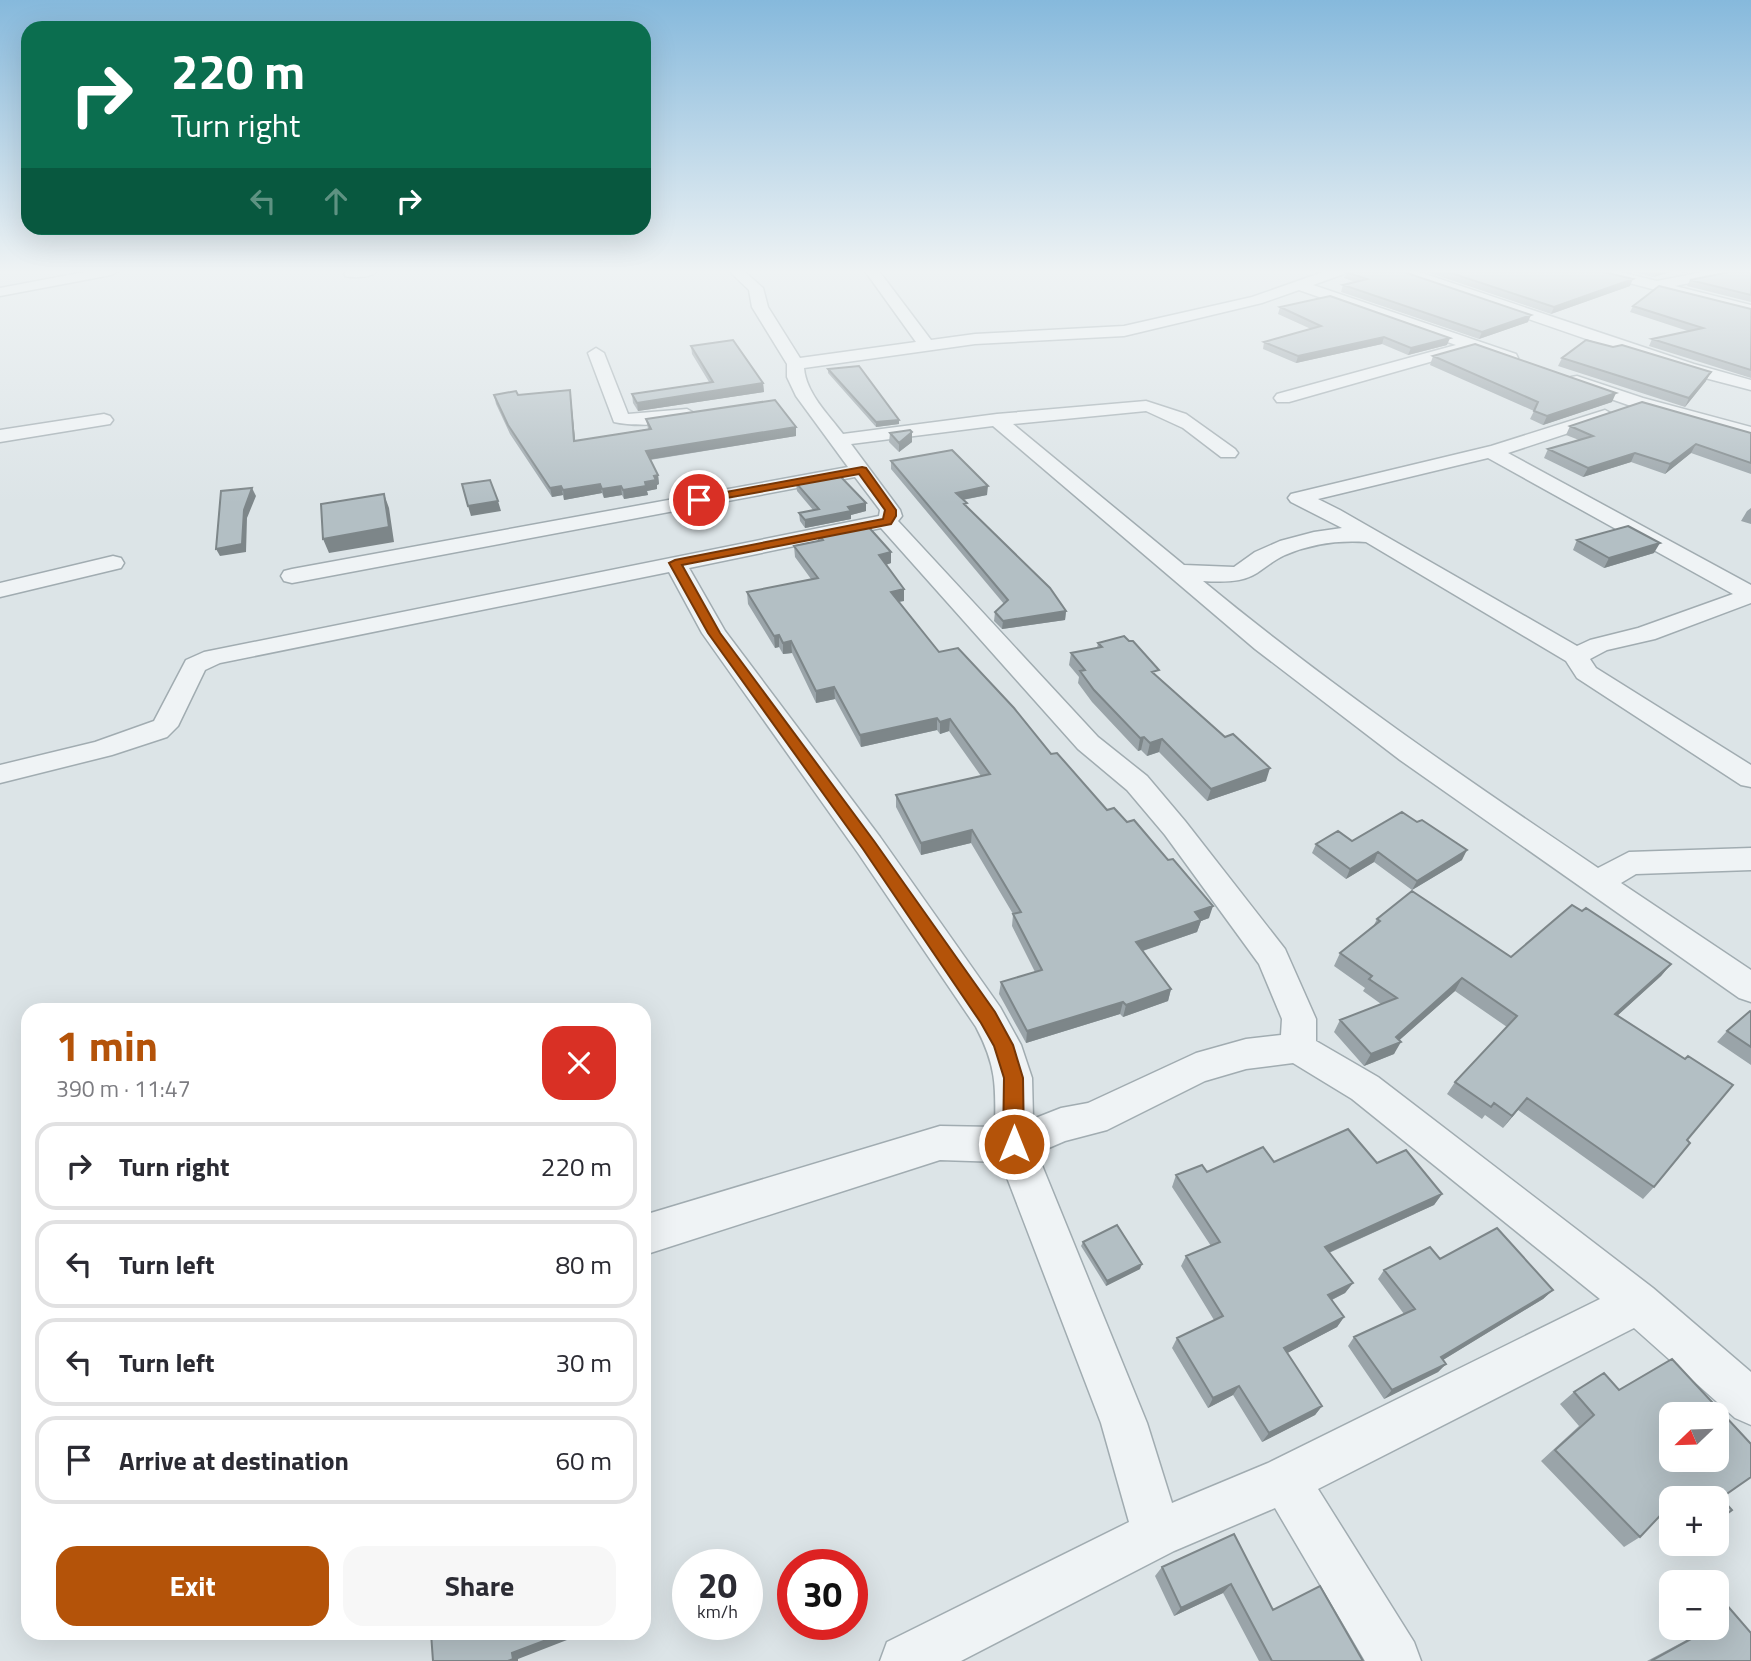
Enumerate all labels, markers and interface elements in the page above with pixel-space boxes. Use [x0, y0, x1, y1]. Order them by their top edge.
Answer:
text: 220 m [171, 33, 305, 108]
icon: right [56, 49, 147, 140]
text: Turn right [171, 101, 300, 149]
icon: left [244, 182, 282, 220]
icon: ahead [317, 182, 355, 220]
icon: right [390, 182, 428, 220]
pin [669, 470, 729, 530]
icon: arrive [680, 481, 718, 519]
text: 1 min [56, 1013, 158, 1077]
button: close [542, 1026, 616, 1100]
text: 390 m · 11:47 [56, 1071, 191, 1106]
position arrow [977, 1107, 1051, 1181]
icon: right [60, 1147, 98, 1185]
text: Turn right [119, 1147, 230, 1186]
text: 220 m [541, 1147, 612, 1186]
icon: left [60, 1245, 98, 1283]
text: Turn left [119, 1245, 214, 1284]
text: 80 m [555, 1245, 612, 1284]
icon: left [60, 1343, 98, 1381]
text: Turn left [119, 1343, 214, 1382]
text: 30 m [555, 1343, 612, 1382]
north arrow [1659, 1402, 1729, 1472]
map controls [1659, 1402, 1729, 1640]
icon: arrive [60, 1441, 98, 1479]
text: Arrive at destination [119, 1441, 349, 1480]
text: 60 m [555, 1441, 612, 1480]
button: + [1659, 1486, 1729, 1556]
button: Exit [56, 1546, 329, 1626]
button: Share [343, 1546, 616, 1626]
speed limit sign: 30 [777, 1549, 868, 1640]
text: 20 [698, 1558, 737, 1612]
button: − [1659, 1570, 1729, 1640]
text: km/h [697, 1598, 738, 1625]

